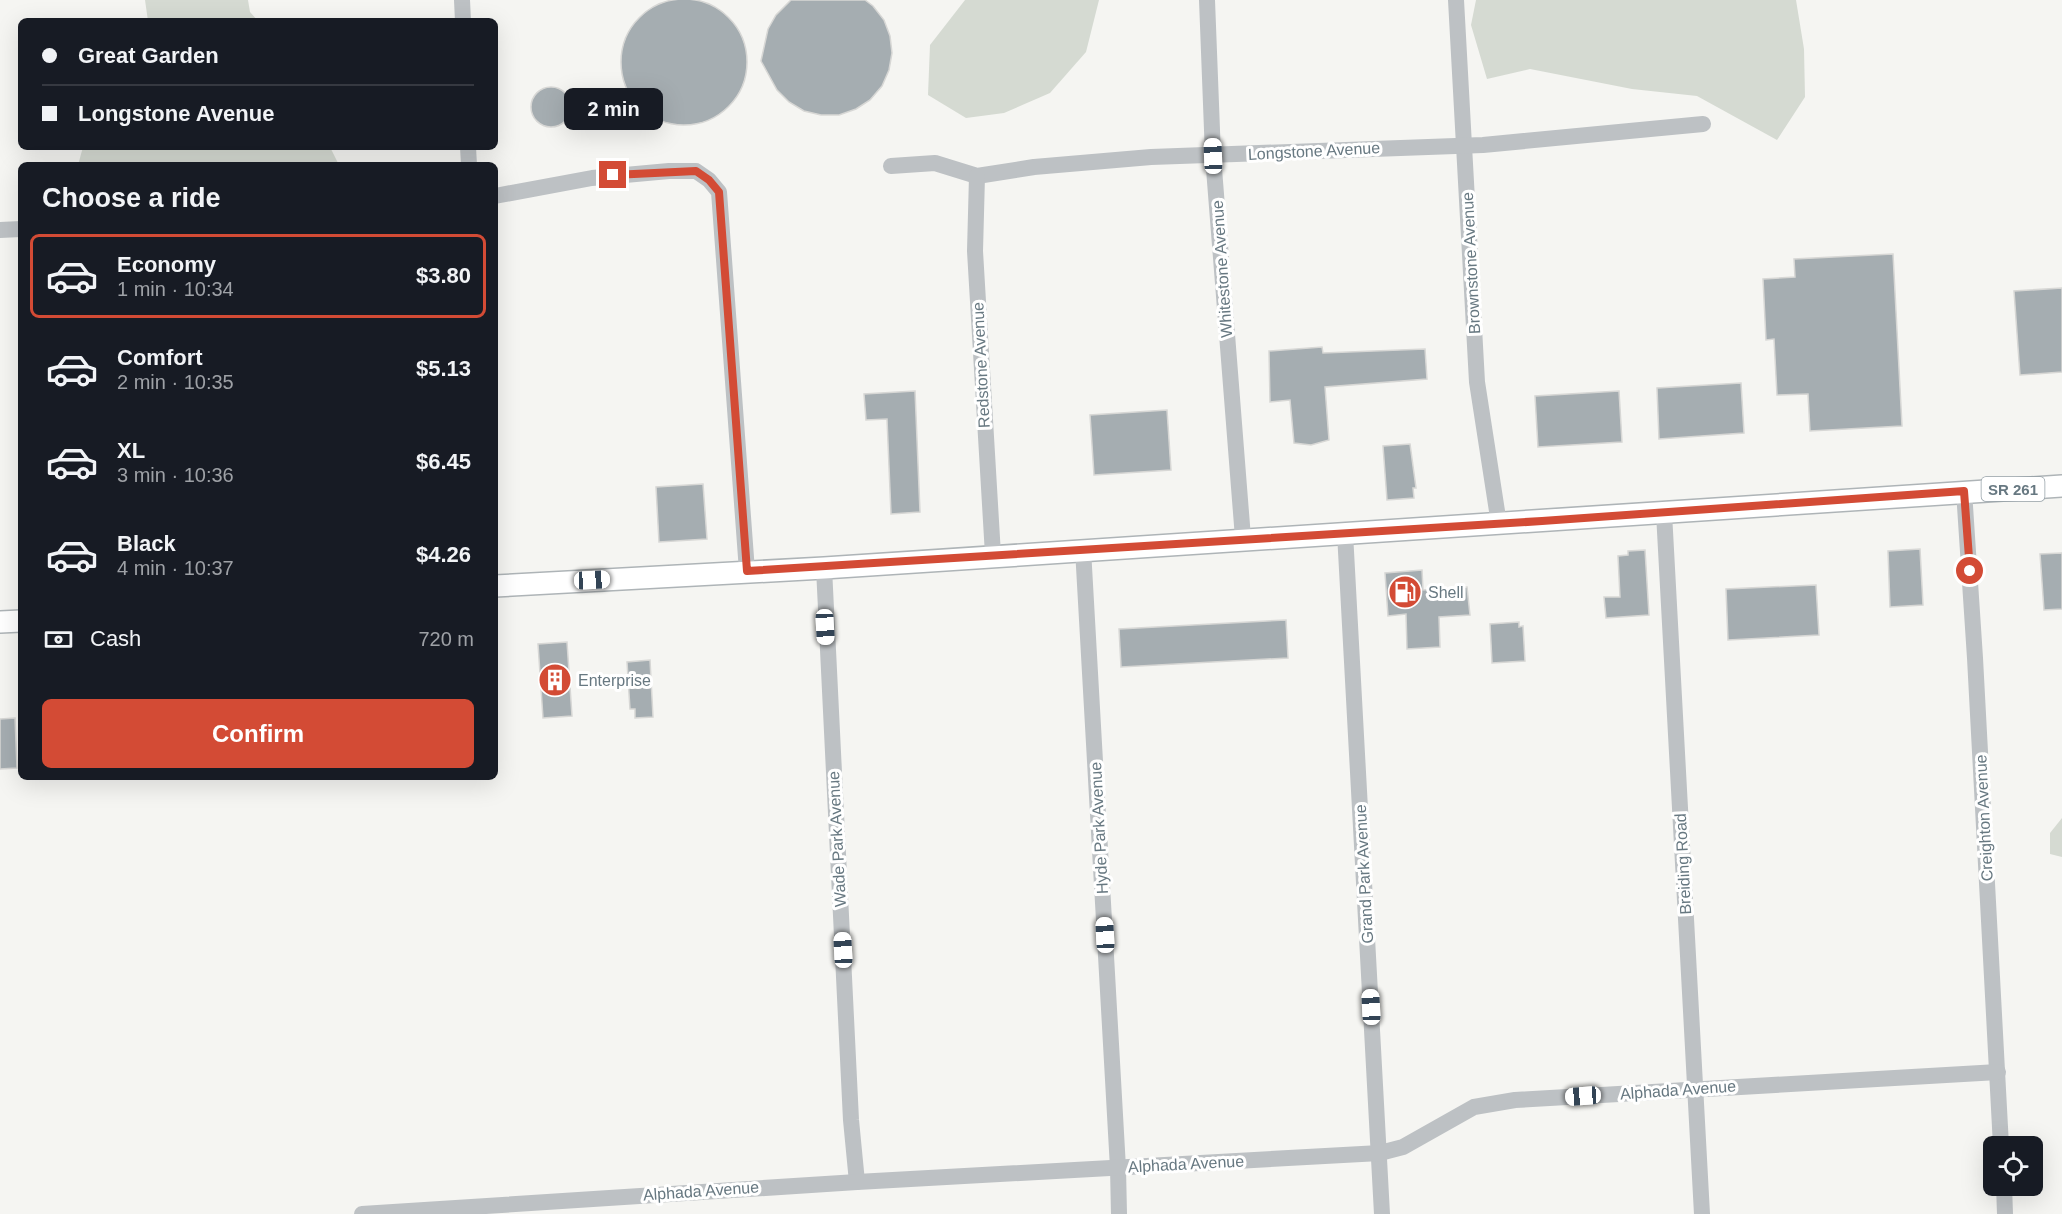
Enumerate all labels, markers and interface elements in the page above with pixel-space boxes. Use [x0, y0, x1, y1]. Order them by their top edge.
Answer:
text: Great Garden [78, 43, 219, 68]
callout: 2 min [564, 88, 662, 130]
text: 2 min [587, 98, 640, 120]
text: Longstone Avenue [78, 101, 274, 126]
car [1203, 138, 1223, 174]
street label: Longstone Avenue [1248, 139, 1381, 163]
route end [599, 161, 626, 188]
text: Choose a ride [42, 183, 221, 213]
street label: Brownstone Avenue [1459, 192, 1483, 334]
street label: Whitestone Avenue [1209, 200, 1235, 338]
icon: car [45, 249, 99, 303]
text: Economy [117, 252, 216, 277]
text: $3.80 [416, 263, 471, 288]
text: 1 min · 10:34 [117, 278, 234, 300]
street label: Redstone Avenue [969, 302, 993, 428]
icon: car [45, 342, 99, 396]
text: Comfort [117, 345, 203, 370]
text: $5.13 [416, 356, 471, 381]
text: 2 min · 10:35 [117, 371, 234, 393]
icon: car [45, 435, 99, 489]
text: XL [117, 438, 145, 463]
text: $6.45 [416, 449, 471, 474]
text: 3 min · 10:36 [117, 464, 234, 486]
road number: SR 261 [1982, 477, 2044, 501]
icon: car [45, 528, 99, 582]
text: Black [117, 531, 176, 556]
text: $4.26 [416, 542, 471, 567]
text: 4 min · 10:37 [117, 557, 234, 579]
route start [1956, 557, 1983, 584]
car [574, 570, 610, 590]
fuel station icon: Shell [1387, 574, 1423, 610]
place label: Shell [1428, 584, 1464, 601]
car [815, 609, 835, 645]
icon: cash [42, 623, 75, 656]
text: Cash [90, 626, 141, 651]
text: 720 m [418, 628, 474, 650]
building icon: Enterprise [537, 662, 573, 698]
place label: Enterprise [578, 672, 651, 689]
button: Confirm [42, 699, 474, 768]
street label: Creighton Avenue [1972, 754, 1996, 882]
street label: Hyde Park Avenue [1087, 761, 1111, 894]
street label: Wade Park Avenue [825, 771, 849, 907]
street label: Grand Park Avenue [1352, 804, 1376, 944]
street label: Breiding Road [1672, 813, 1694, 915]
car [1095, 917, 1115, 953]
car [833, 932, 853, 968]
car [1361, 989, 1381, 1025]
street label: Alphada Avenue [1619, 1077, 1737, 1103]
car [1564, 1086, 1602, 1106]
map controls [1983, 1136, 2043, 1196]
button: locate [1983, 1136, 2043, 1196]
street label: Alphada Avenue [1128, 1152, 1245, 1176]
street label: Alphada Avenue [642, 1178, 760, 1204]

